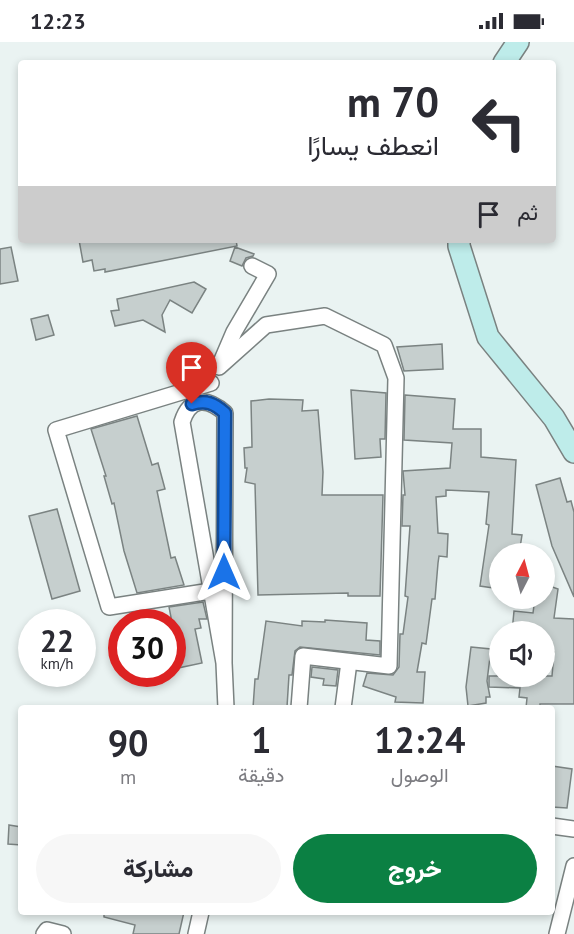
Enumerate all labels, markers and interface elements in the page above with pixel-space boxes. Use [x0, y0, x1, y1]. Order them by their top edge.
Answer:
text: 12:23 [30, 7, 86, 35]
text: 70 m [347, 74, 439, 129]
icon: left [460, 84, 538, 162]
text: انعطف يسارًا [307, 128, 439, 162]
icon: arrive [472, 198, 505, 231]
text: ثم [517, 198, 538, 226]
pin [166, 342, 217, 404]
icon: arrive [175, 351, 208, 384]
position arrow [192, 540, 256, 604]
north arrow [489, 543, 555, 609]
map controls [489, 543, 555, 687]
speed limit sign: 30 [108, 609, 186, 687]
text: 22 [40, 621, 74, 660]
button: sound [489, 621, 555, 687]
text: km/h [41, 654, 73, 673]
text: 1 [251, 716, 271, 763]
text: 12:24 [374, 716, 465, 763]
text: 90 [108, 719, 148, 766]
text: دقيقة [238, 762, 284, 788]
text: الوصول [391, 762, 449, 788]
text: m [120, 764, 136, 790]
button: مشاركة [36, 834, 281, 903]
button: خروج [293, 834, 537, 903]

